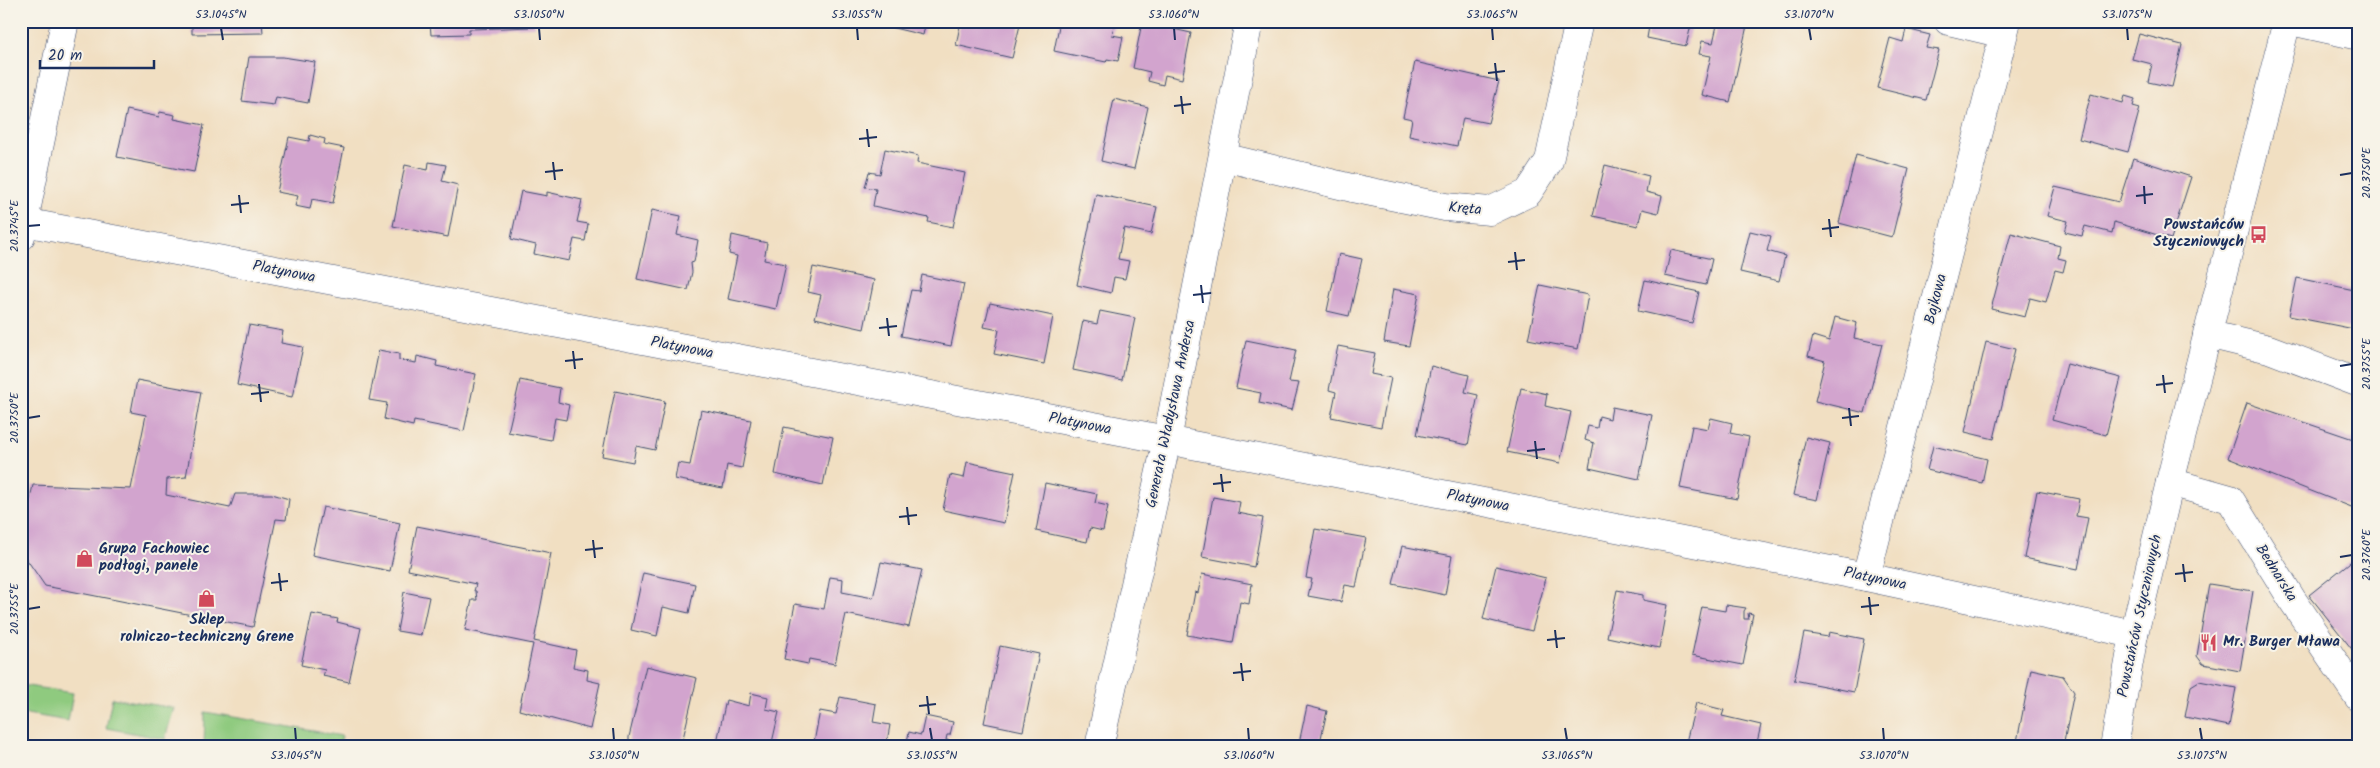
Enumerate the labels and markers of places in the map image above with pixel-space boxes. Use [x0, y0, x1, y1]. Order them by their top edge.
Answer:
place label: Powstańców Styczniowych [2153, 213, 2244, 254]
bus stop icon: Powstańców Styczniowych [2248, 224, 2268, 244]
place label: Grupa Fachowiec podłogi, panele [98, 537, 210, 578]
shop icon: Grupa Fachowiec podłogi, panele [75, 548, 95, 568]
shop icon: Sklep rolniczo-techniczny Grene [197, 589, 217, 609]
place label: Sklep rolniczo-techniczny Grene [120, 608, 294, 649]
place label: Mr. Burger Mława [2223, 630, 2340, 654]
restaurant icon: Mr. Burger Mława [2199, 632, 2219, 652]

